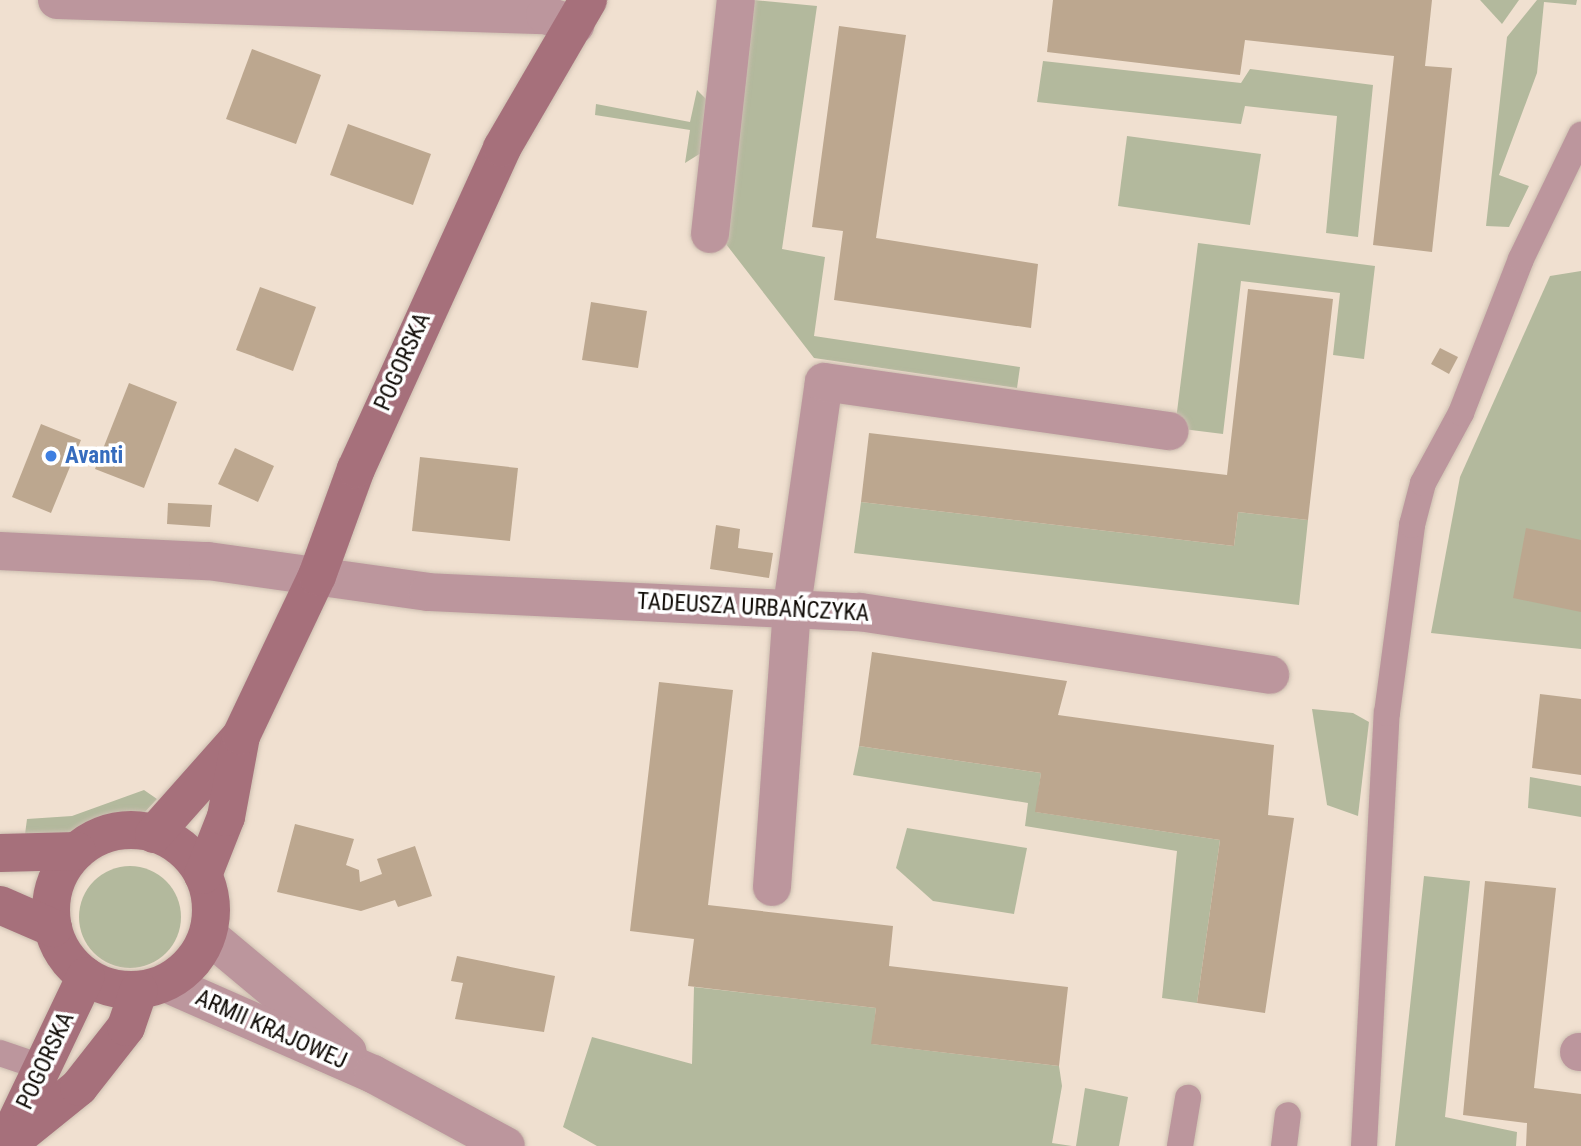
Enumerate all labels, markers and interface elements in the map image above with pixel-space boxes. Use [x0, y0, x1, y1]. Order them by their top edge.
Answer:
street label: POGORSKA [369, 309, 437, 415]
place label: Avanti [65, 442, 123, 470]
marker: Avanti [43, 448, 59, 464]
street label: TADEUSZA URBAŃCZYKA [636, 588, 870, 628]
street label: ARMII KRAJOWEJ [191, 984, 351, 1076]
street label: POGORSKA [12, 1008, 80, 1114]

